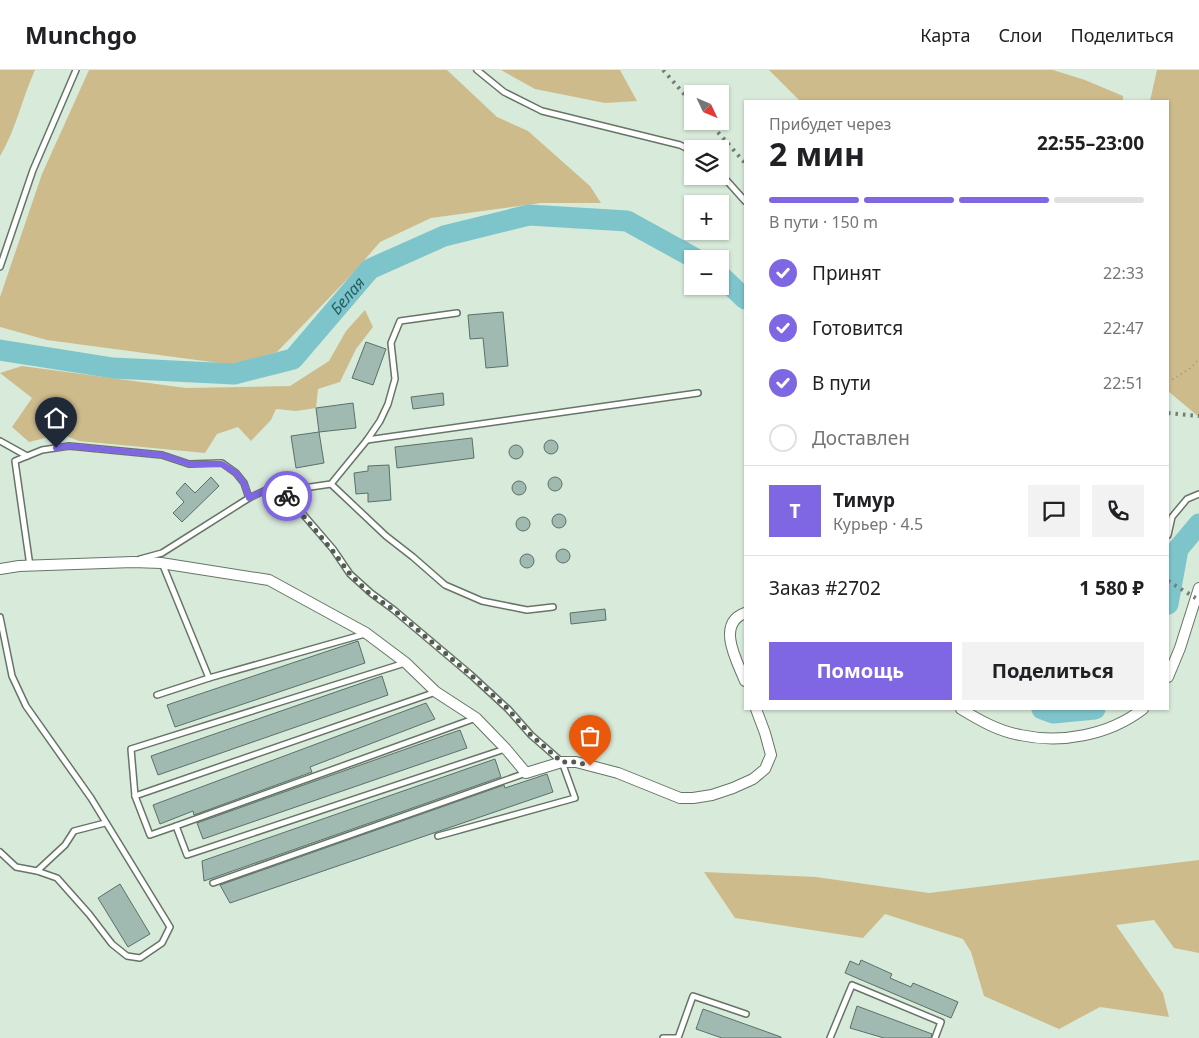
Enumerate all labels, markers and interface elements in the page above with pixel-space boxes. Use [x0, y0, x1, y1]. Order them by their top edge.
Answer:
text: Munchgo [25, 18, 137, 51]
text: Карта [920, 23, 970, 47]
text: Слои [998, 23, 1042, 47]
text: Поделиться [1070, 23, 1174, 47]
north arrow [684, 85, 729, 130]
map controls [684, 85, 729, 295]
text: Прибудет через [769, 113, 891, 135]
text: 22:55–23:00 [1037, 130, 1144, 156]
text: 2 мин [769, 132, 865, 175]
button: layers [684, 140, 729, 185]
button: + [684, 195, 729, 240]
text: В пути · 150 m [769, 211, 878, 233]
button: − [684, 250, 729, 295]
icon: check [769, 259, 797, 287]
text: Принят [812, 260, 881, 286]
text: 22:33 [1103, 262, 1144, 284]
water label: Белая [325, 272, 370, 319]
icon: check [769, 314, 797, 342]
text: Готовится [812, 315, 903, 341]
text: 22:47 [1103, 317, 1144, 339]
icon: check [769, 369, 797, 397]
text: В пути [812, 370, 871, 396]
text: 22:51 [1103, 372, 1144, 394]
pin [35, 397, 77, 448]
icon: home [42, 404, 70, 432]
text: Доставлен [812, 425, 910, 451]
courier [262, 471, 312, 521]
icon: bike [273, 482, 301, 510]
button: chat [1028, 485, 1080, 537]
button: phone [1092, 485, 1144, 537]
text: Тимур [833, 487, 895, 513]
text: Т [790, 498, 800, 524]
text: Курьер · 4.5 [833, 513, 923, 535]
text: Заказ #2702 [769, 575, 881, 601]
text: 1 580 ₽ [1079, 575, 1144, 601]
button: Помощь [769, 642, 952, 700]
button: Поделиться [962, 642, 1144, 700]
pin [569, 715, 611, 766]
icon: bag [576, 722, 604, 750]

